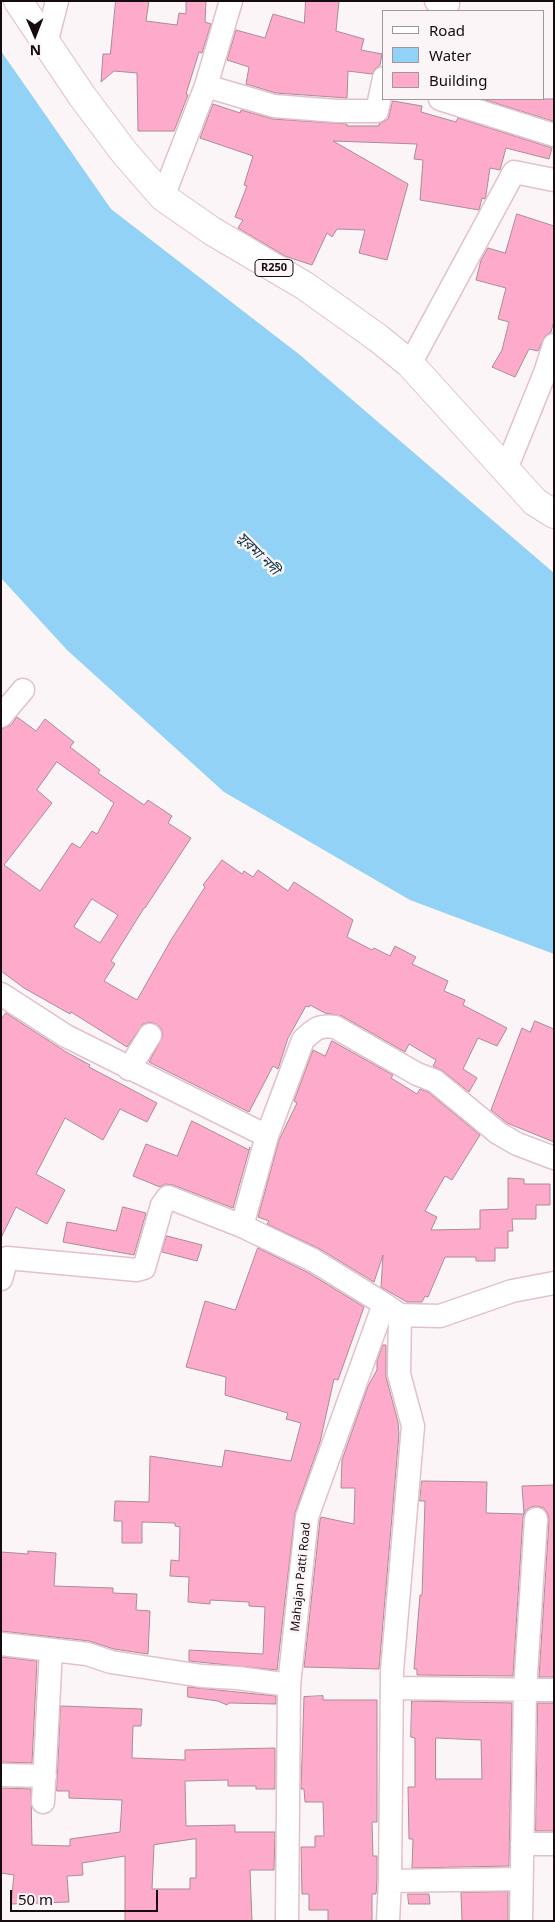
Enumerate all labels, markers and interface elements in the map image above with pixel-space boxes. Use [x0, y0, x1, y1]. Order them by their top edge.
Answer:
north arrow [10, 10, 60, 60]
legend [382, 10, 545, 100]
text: Road [429, 20, 465, 40]
text: N [29, 41, 41, 60]
text: Water [429, 45, 471, 65]
text: Building [429, 70, 487, 90]
road number: R250 [255, 260, 293, 276]
water label: সুরমা নদী [233, 529, 283, 579]
street label: Mahajan Patti Road [288, 1522, 314, 1632]
scale bar [12, 1880, 160, 1912]
text: 50 m [18, 1889, 53, 1909]

